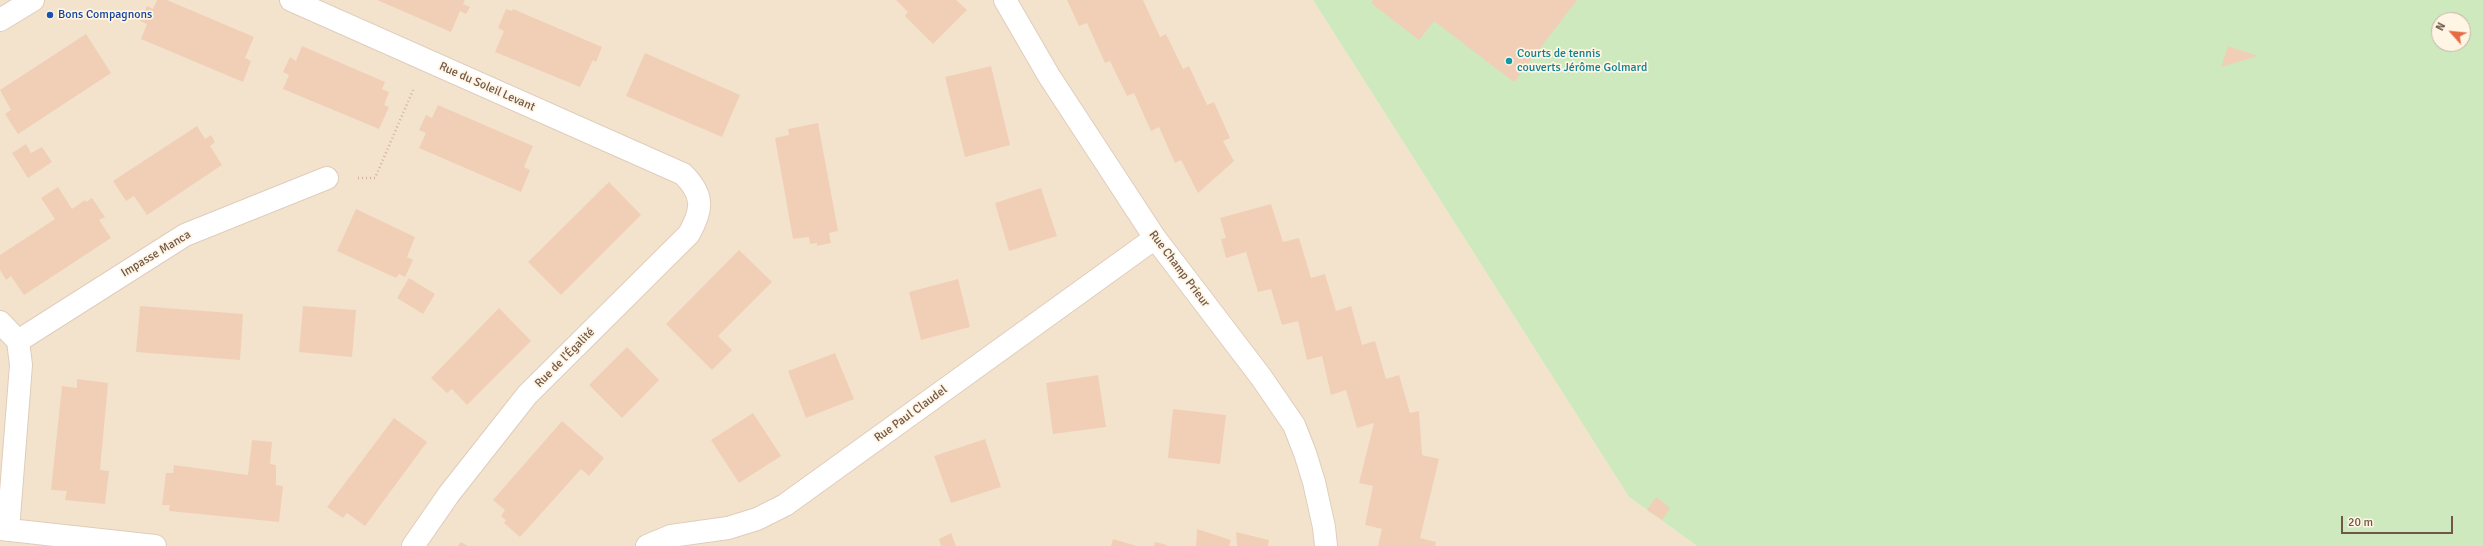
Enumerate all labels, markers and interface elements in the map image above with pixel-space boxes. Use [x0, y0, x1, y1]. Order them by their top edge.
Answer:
place label: Bons Compagnons [58, 8, 152, 22]
marker: Bons Compagnons [45, 10, 55, 20]
north arrow [2431, 12, 2471, 52]
text: N [2433, 20, 2448, 33]
place label: Courts de tennis couverts Jérôme Golmard [1517, 47, 1647, 75]
marker: Courts de tennis couverts Jérôme Golmard [1504, 56, 1514, 66]
street label: Rue du Soleil Levant [437, 59, 537, 115]
street label: Impasse Manca [119, 228, 193, 280]
street label: Rue Champ Prieur [1146, 228, 1212, 310]
street label: Rue de l'Égalité [532, 325, 598, 391]
street label: Rue Paul Claudel [872, 383, 950, 445]
scale bar [2343, 508, 2455, 534]
text: 20 m [2348, 515, 2373, 530]

